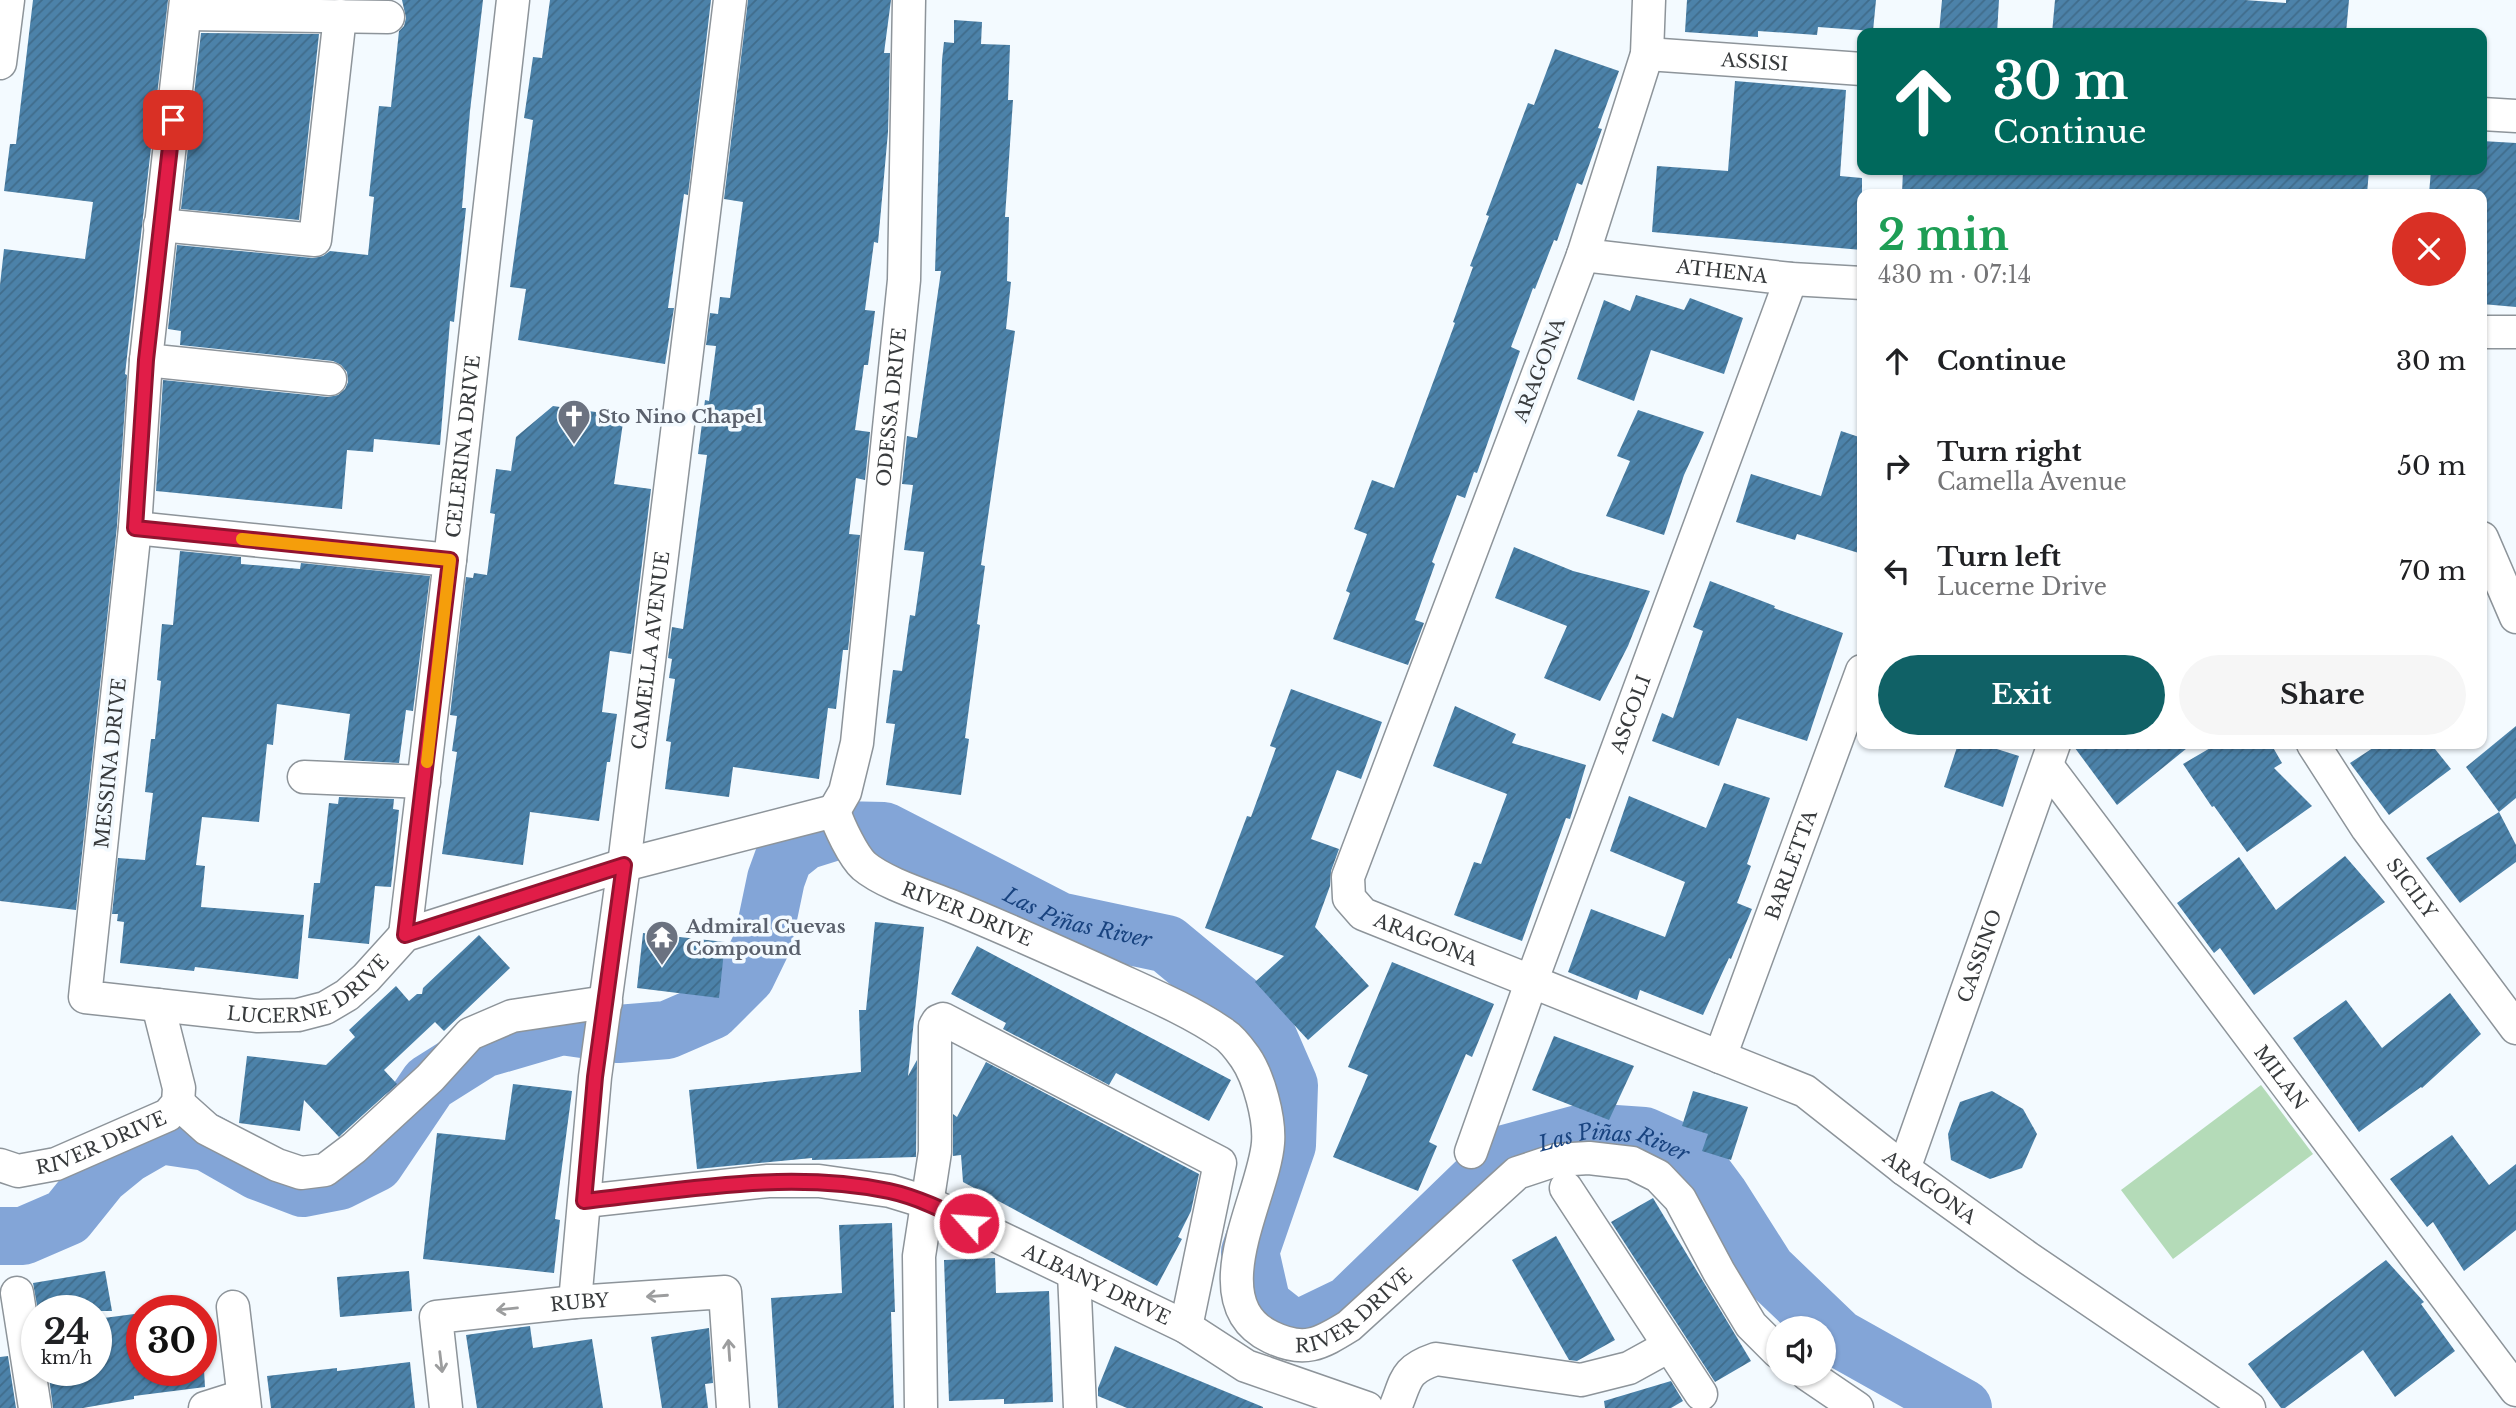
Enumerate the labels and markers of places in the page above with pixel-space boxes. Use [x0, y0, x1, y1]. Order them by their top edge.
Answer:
pin [143, 90, 203, 150]
church icon: Sto Nino Chapel [555, 397, 593, 446]
place label: Sto Nino Chapel [598, 405, 763, 428]
place label: Admiral Cuevas Compound [685, 915, 846, 960]
temple icon: Admiral Cuevas Compound [643, 918, 681, 967]

